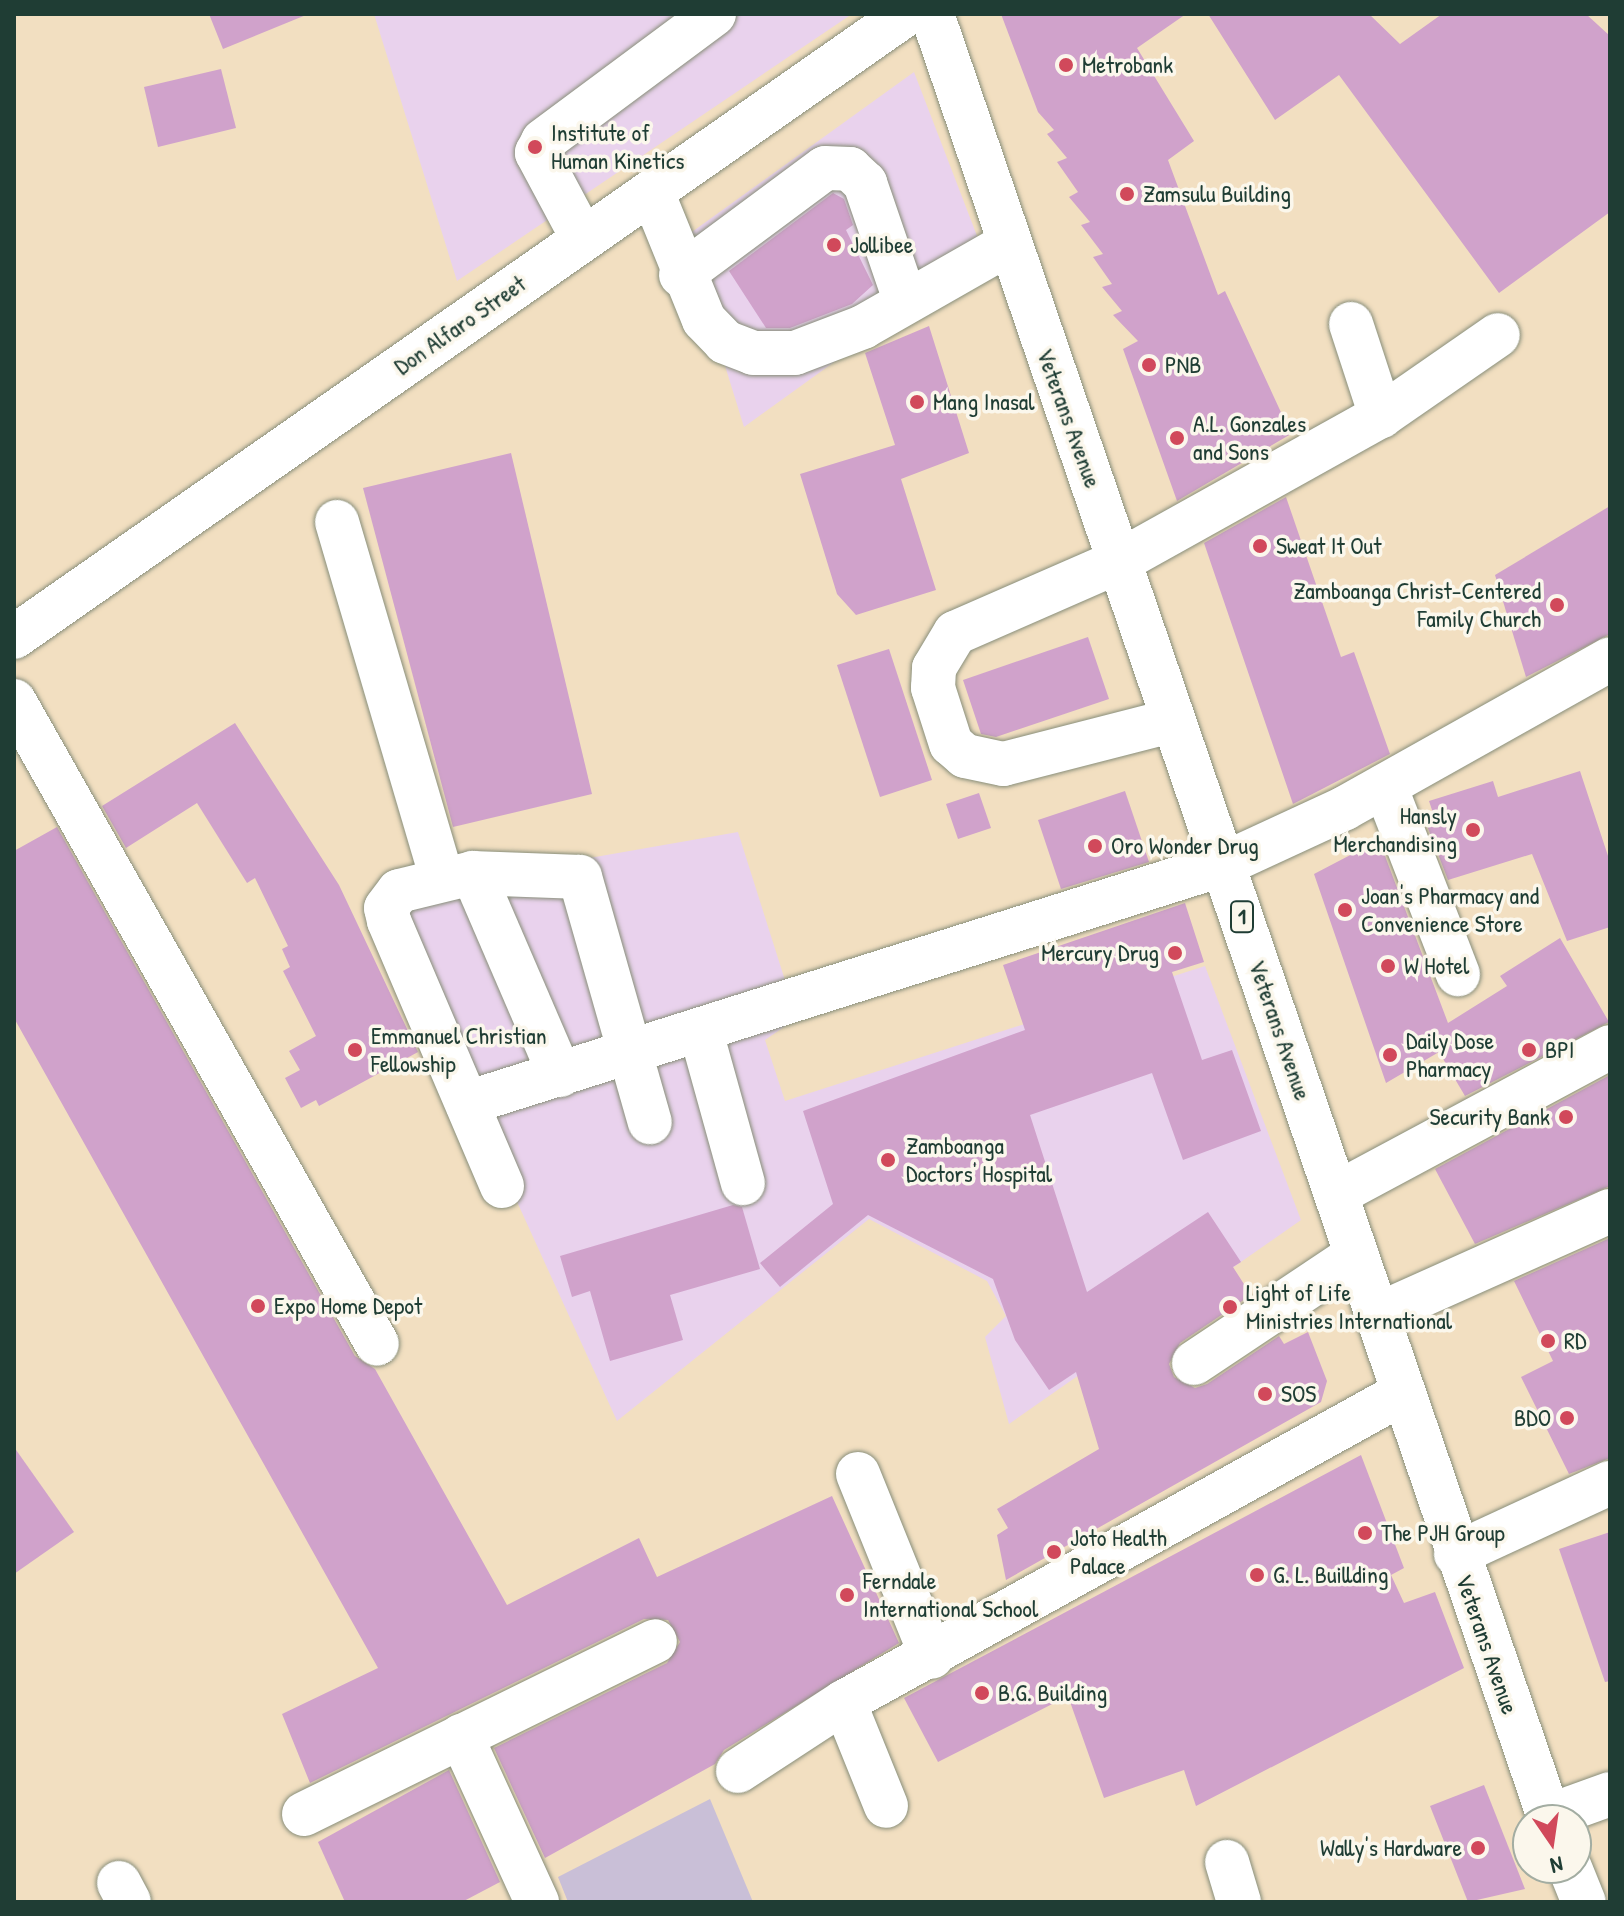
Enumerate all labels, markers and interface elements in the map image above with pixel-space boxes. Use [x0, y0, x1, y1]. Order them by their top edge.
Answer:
place label: Metrobank [1082, 51, 1173, 79]
marker: Metrobank [1057, 56, 1075, 74]
place label: Institute of Human Kinetics [551, 119, 684, 175]
marker: Institute of Human Kinetics [526, 138, 544, 156]
place label: Zamsulu Building [1143, 180, 1291, 208]
marker: Zamsulu Building [1118, 185, 1136, 203]
place label: Jollibee [850, 231, 913, 259]
marker: Jollibee [825, 236, 843, 254]
street label: Don Alfaro Street [389, 269, 531, 381]
street label: Veterans Avenue [1031, 344, 1107, 492]
place label: PNB [1165, 351, 1201, 379]
marker: PNB [1140, 356, 1158, 374]
place label: Mang Inasal [933, 388, 1035, 416]
marker: Mang Inasal [908, 393, 926, 411]
place label: A.L. Gonzales and Sons [1193, 410, 1306, 466]
marker: A.L. Gonzales and Sons [1168, 429, 1186, 447]
place label: Sweat It Out [1276, 532, 1381, 560]
marker: Sweat It Out [1251, 537, 1269, 555]
place label: Zamboanga Christ-Centered Family Church [1293, 577, 1541, 633]
marker: Zamboanga Christ-Centered Family Church [1548, 596, 1566, 614]
place label: Hansly Merchandising [1333, 802, 1457, 858]
marker: Hansly Merchandising [1464, 821, 1482, 839]
place label: Oro Wonder Drug [1111, 832, 1259, 860]
marker: Oro Wonder Drug [1086, 837, 1104, 855]
place label: Joan's Pharmacy and Convenience Store [1361, 882, 1539, 938]
road number: 1 [1230, 899, 1254, 935]
marker: Joan's Pharmacy and Convenience Store [1336, 901, 1354, 919]
place label: Mercury Drug [1041, 939, 1159, 967]
marker: Mercury Drug [1166, 944, 1184, 962]
place label: W Hotel [1404, 952, 1469, 980]
street label: Veterans Avenue [1243, 956, 1317, 1104]
marker: W Hotel [1379, 957, 1397, 975]
place label: Emmanuel Christian Fellowship [371, 1022, 547, 1078]
place label: Daily Dose Pharmacy [1406, 1027, 1494, 1083]
place label: BPI [1545, 1036, 1574, 1064]
marker: Emmanuel Christian Fellowship [346, 1041, 364, 1059]
marker: BPI [1520, 1041, 1538, 1059]
marker: Daily Dose Pharmacy [1381, 1046, 1399, 1064]
place label: Security Bank [1430, 1103, 1550, 1131]
marker: Security Bank [1557, 1108, 1575, 1126]
place label: Zamboanga Doctors' Hospital [906, 1132, 1052, 1188]
marker: Zamboanga Doctors' Hospital [877, 1149, 899, 1171]
place label: Light of Life Ministries International [1246, 1279, 1452, 1335]
place label: Expo Home Depot [274, 1292, 422, 1320]
marker: Expo Home Depot [249, 1297, 267, 1315]
marker: Light of Life Ministries International [1221, 1298, 1239, 1316]
place label: RD [1564, 1327, 1586, 1355]
marker: RD [1539, 1332, 1557, 1350]
place label: SOS [1281, 1380, 1316, 1408]
marker: SOS [1256, 1385, 1274, 1403]
place label: BDO [1514, 1404, 1551, 1432]
marker: BDO [1558, 1409, 1576, 1427]
place label: The PJH Group [1381, 1519, 1505, 1547]
place label: Joto Health Palace [1070, 1524, 1167, 1580]
marker: The PJH Group [1356, 1524, 1374, 1542]
marker: Joto Health Palace [1045, 1543, 1063, 1561]
place label: G. L. Buillding [1273, 1561, 1389, 1589]
marker: G. L. Buillding [1248, 1566, 1266, 1584]
place label: Ferndale International School [863, 1567, 1038, 1623]
street label: Veterans Avenue [1450, 1570, 1524, 1718]
marker: Ferndale International School [838, 1586, 856, 1604]
place label: B.G. Building [998, 1679, 1107, 1707]
marker: B.G. Building [973, 1684, 991, 1702]
north arrow [1512, 1804, 1592, 1884]
place label: Wally's Hardware [1320, 1834, 1462, 1862]
marker: Wally's Hardware [1469, 1839, 1487, 1857]
text: N [1548, 1850, 1566, 1881]

